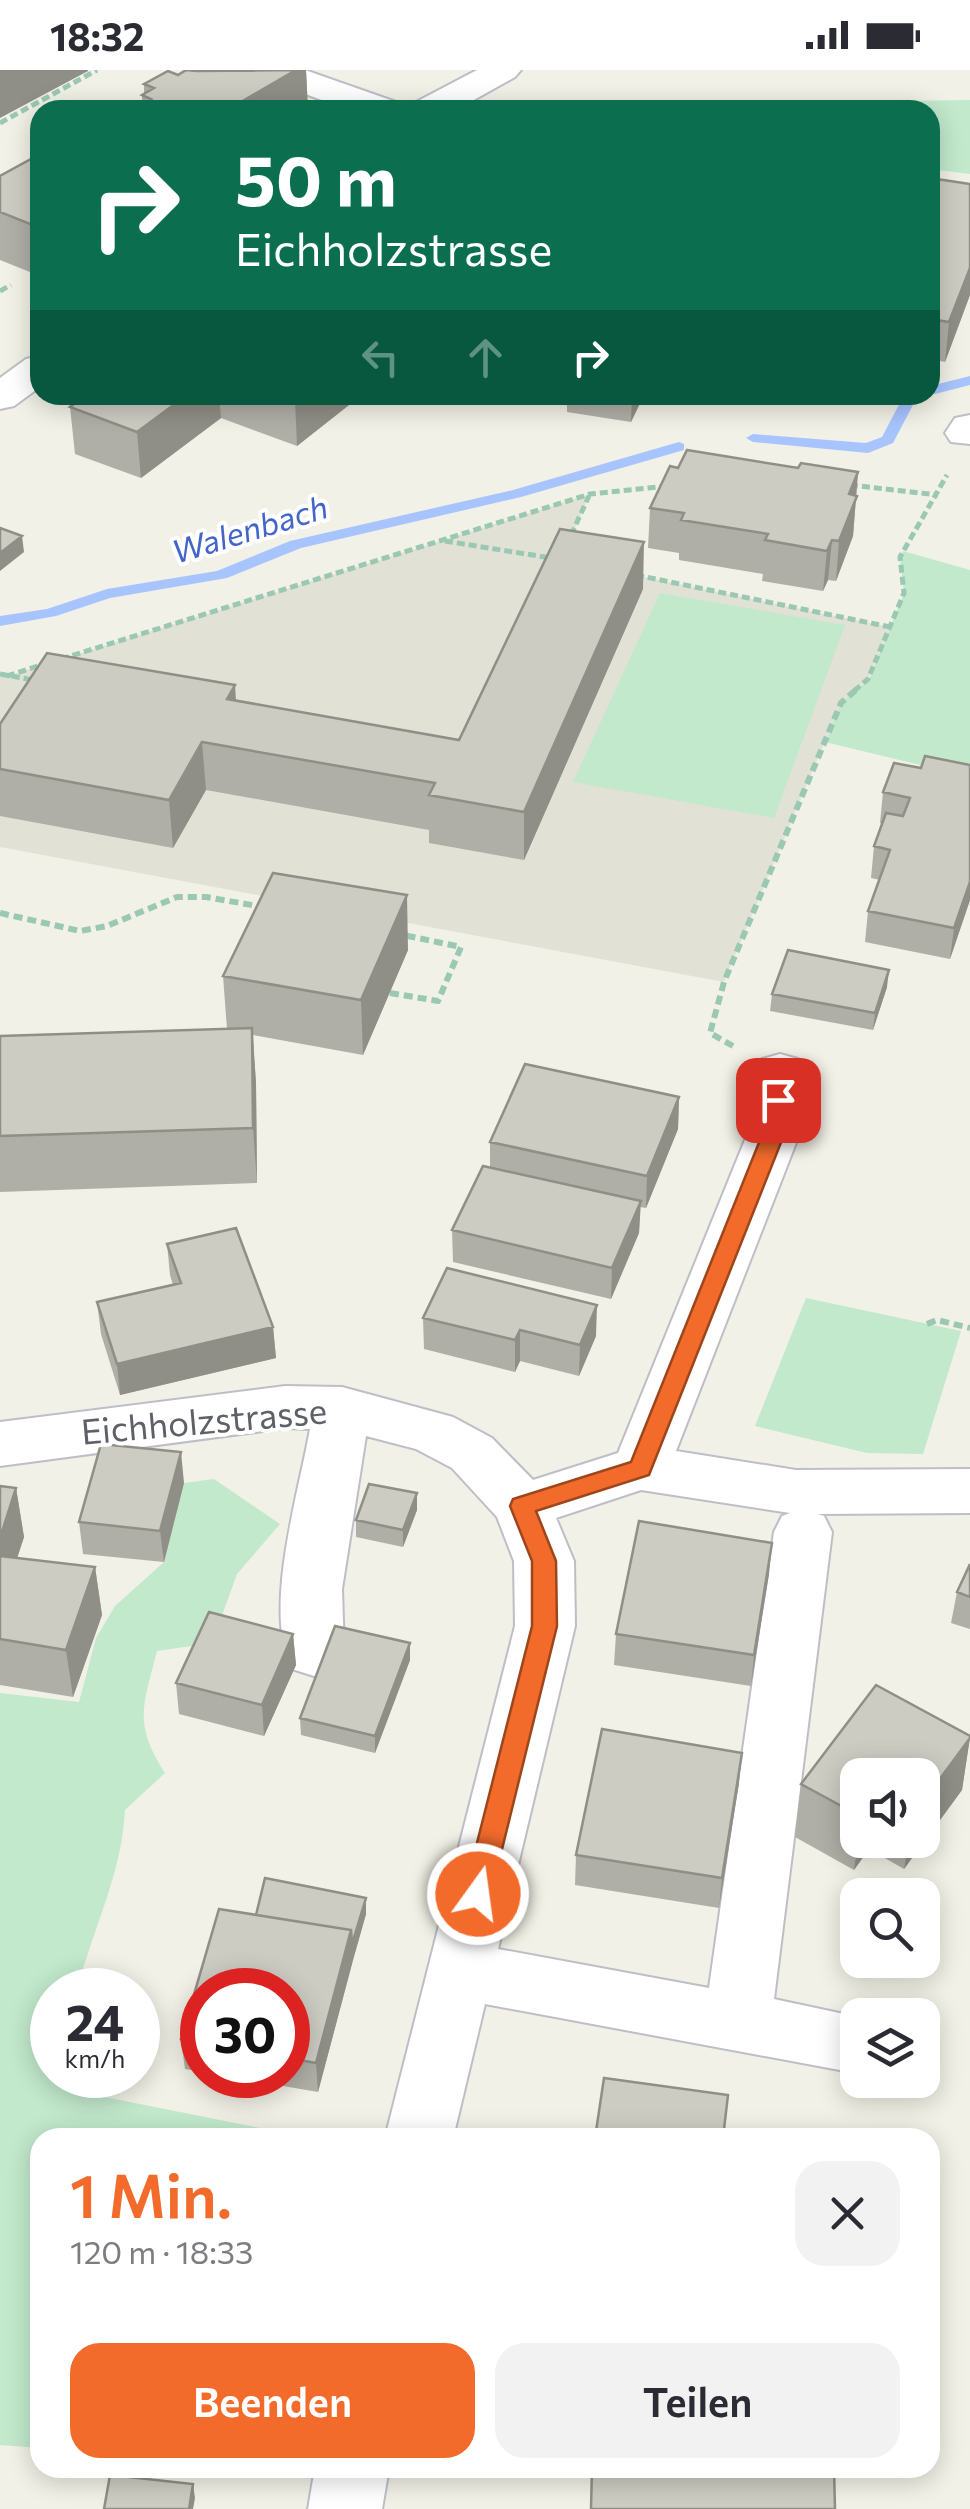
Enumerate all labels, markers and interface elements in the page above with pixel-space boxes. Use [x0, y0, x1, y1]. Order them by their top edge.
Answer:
text: 18:32 [50, 12, 144, 59]
text: 50 m [235, 135, 397, 220]
icon: right [70, 140, 200, 270]
text: Eichholzstrasse [235, 220, 552, 275]
icon: left [353, 330, 408, 385]
icon: ahead [458, 330, 513, 385]
icon: right [563, 330, 618, 385]
water label: Walenbach [167, 485, 332, 571]
pin [736, 1058, 821, 1143]
icon: arrive [751, 1073, 806, 1128]
street label: Eichholzstrasse [79, 1387, 329, 1452]
map controls [840, 1758, 940, 2098]
button: sound [840, 1758, 940, 1858]
position arrow [426, 1842, 530, 1946]
button: search [840, 1878, 940, 1978]
speed limit sign: 30 [180, 1968, 310, 2098]
text: 24 [66, 1990, 124, 2051]
button: layers [840, 1998, 940, 2098]
text: km/h [65, 2043, 125, 2073]
text: 1 Min. [70, 2157, 232, 2230]
button: close [795, 2161, 900, 2266]
text: 120 m · 18:33 [70, 2231, 253, 2271]
button: Beenden [70, 2343, 475, 2458]
button: Teilen [495, 2343, 900, 2458]

